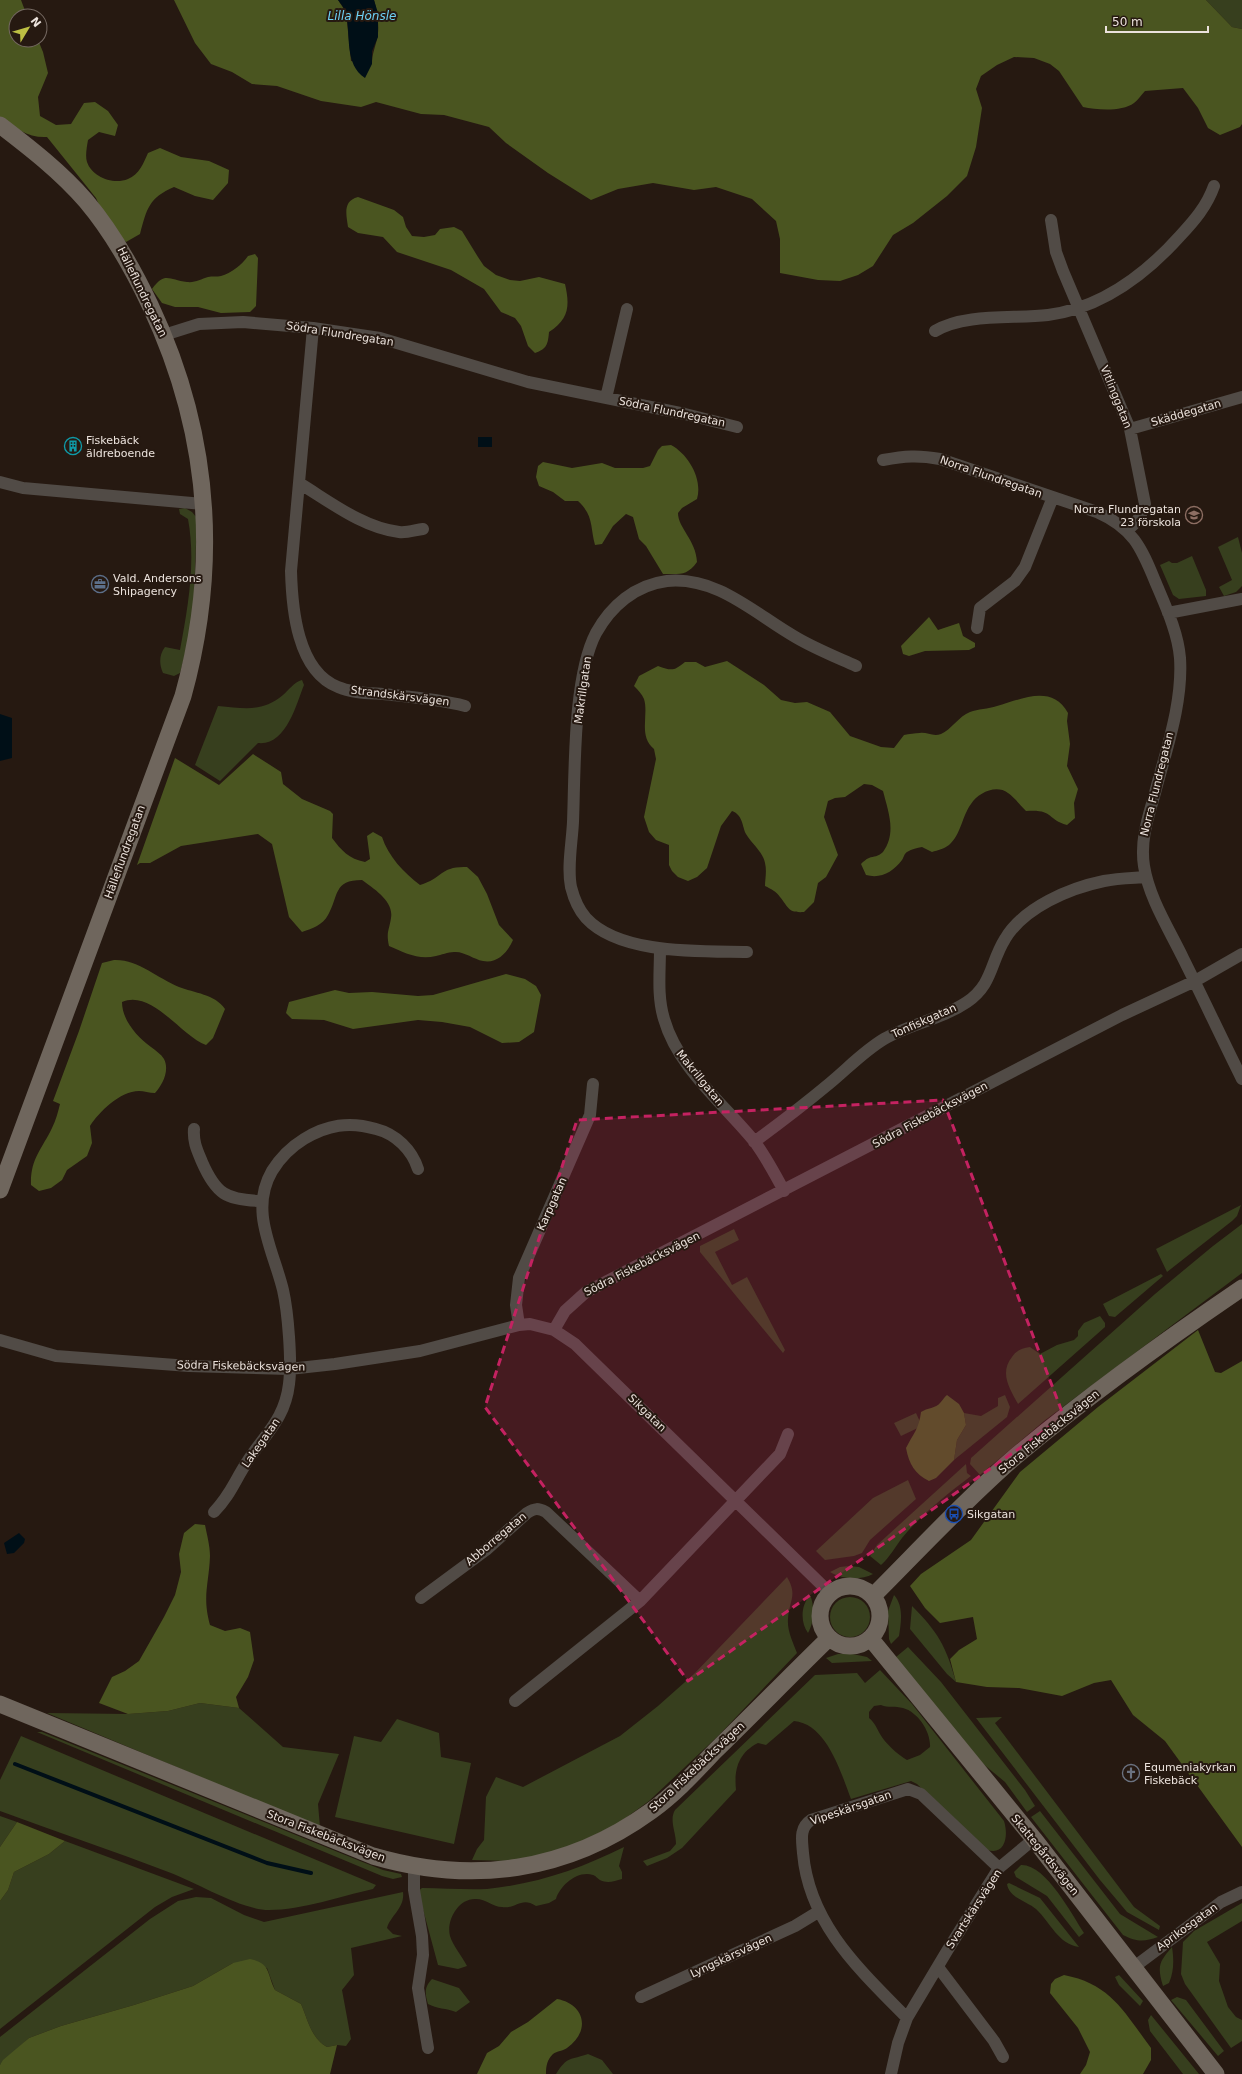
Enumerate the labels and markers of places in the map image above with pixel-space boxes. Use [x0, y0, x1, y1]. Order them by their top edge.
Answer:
place label: Fiskebäck äldreboende [86, 434, 155, 460]
building icon: Fiskebäck äldreboende [63, 436, 83, 456]
place label: Norra Flundregatan 23 förskola [1074, 503, 1181, 529]
school or university icon: Norra Flundregatan 23 förskola [1184, 505, 1204, 525]
place label: Vald. Andersons Shipagency [113, 572, 202, 598]
office icon: Vald. Andersons Shipagency [90, 574, 110, 594]
bus stop icon: Sikgatan [944, 1504, 964, 1524]
place label: Sikgatan [967, 1508, 1015, 1521]
place label: Equmeniakyrkan Fiskebäck [1144, 1761, 1236, 1787]
church icon: Equmeniakyrkan Fiskebäck [1121, 1763, 1141, 1783]

